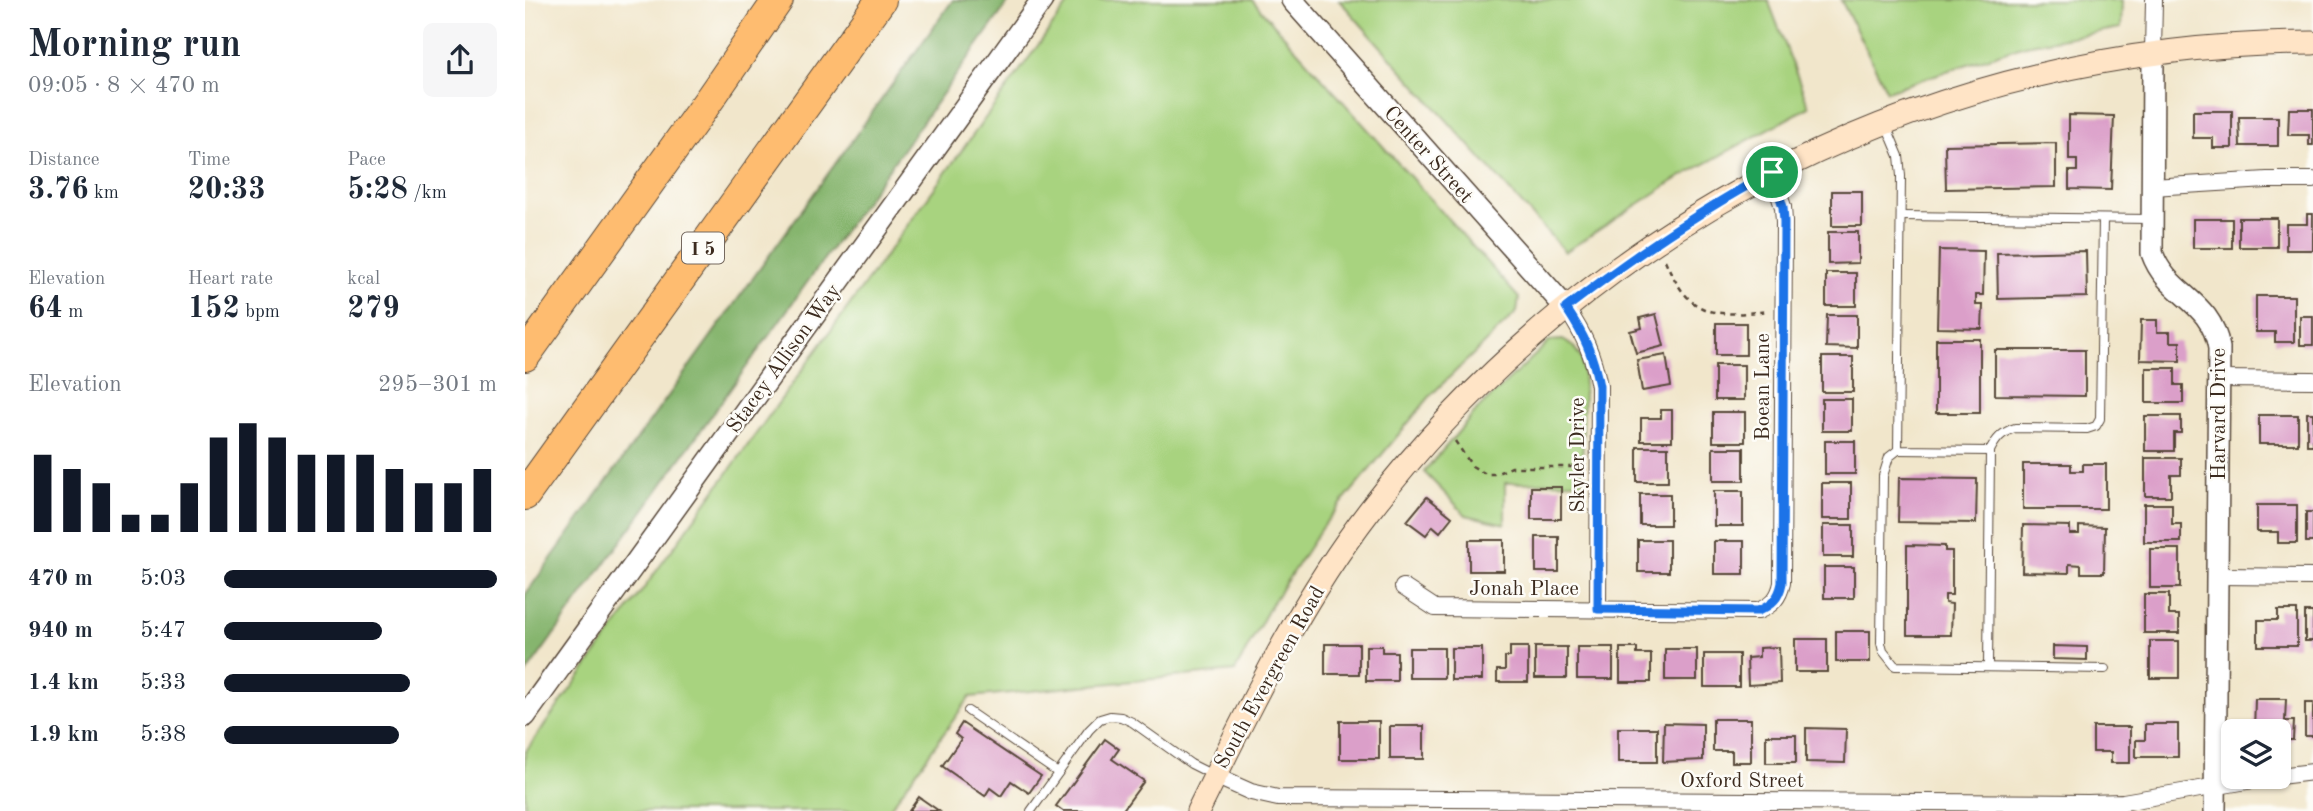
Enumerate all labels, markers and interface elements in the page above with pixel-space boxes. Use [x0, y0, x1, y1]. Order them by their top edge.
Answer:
button: share [423, 23, 497, 97]
text: Morning run [28, 27, 241, 65]
text: 09:05 · 8 × 470 m [28, 74, 220, 97]
street label: Center Street [1379, 103, 1477, 207]
pin [1742, 142, 1802, 202]
text: Distance [28, 151, 100, 170]
text: Time [188, 151, 230, 170]
text: Pace [347, 151, 386, 170]
icon: arrive [1753, 153, 1791, 191]
text: 3.76 [28, 175, 89, 205]
text: 20:33 [188, 175, 266, 205]
text: 5:28 [347, 175, 408, 205]
text: km [89, 184, 119, 203]
text: /km [408, 184, 447, 203]
road number: I 5 [682, 232, 724, 264]
text: Elevation [28, 270, 105, 289]
text: Heart rate [188, 270, 273, 289]
text: kcal [347, 270, 380, 289]
street label: Stacey Allison Way [723, 281, 845, 437]
text: 64 [28, 294, 63, 324]
text: 152 [188, 294, 240, 324]
text: 279 [347, 294, 400, 324]
text: m [63, 303, 83, 322]
text: bpm [240, 303, 280, 322]
street label: Boean Lane [1753, 333, 1774, 441]
street label: Harvard Drive [2209, 348, 2230, 480]
text: Elevation [28, 373, 122, 396]
text: 295–301 m [378, 373, 497, 396]
street label: Skyler Drive [1568, 397, 1589, 513]
text: 470 m [28, 567, 93, 590]
text: 5:03 [140, 567, 186, 590]
street label: Jonah Place [1469, 579, 1579, 600]
street label: South Evergreen Road [1211, 583, 1329, 773]
text: 940 m [28, 619, 93, 642]
text: 5:47 [140, 619, 186, 642]
text: 1.4 km [28, 671, 99, 694]
text: 5:33 [140, 671, 186, 694]
map controls [2221, 719, 2291, 789]
button: layers [2221, 719, 2291, 789]
text: 1.9 km [28, 723, 99, 746]
text: 5:38 [140, 723, 186, 746]
street label: Oxford Street [1680, 771, 1804, 792]

